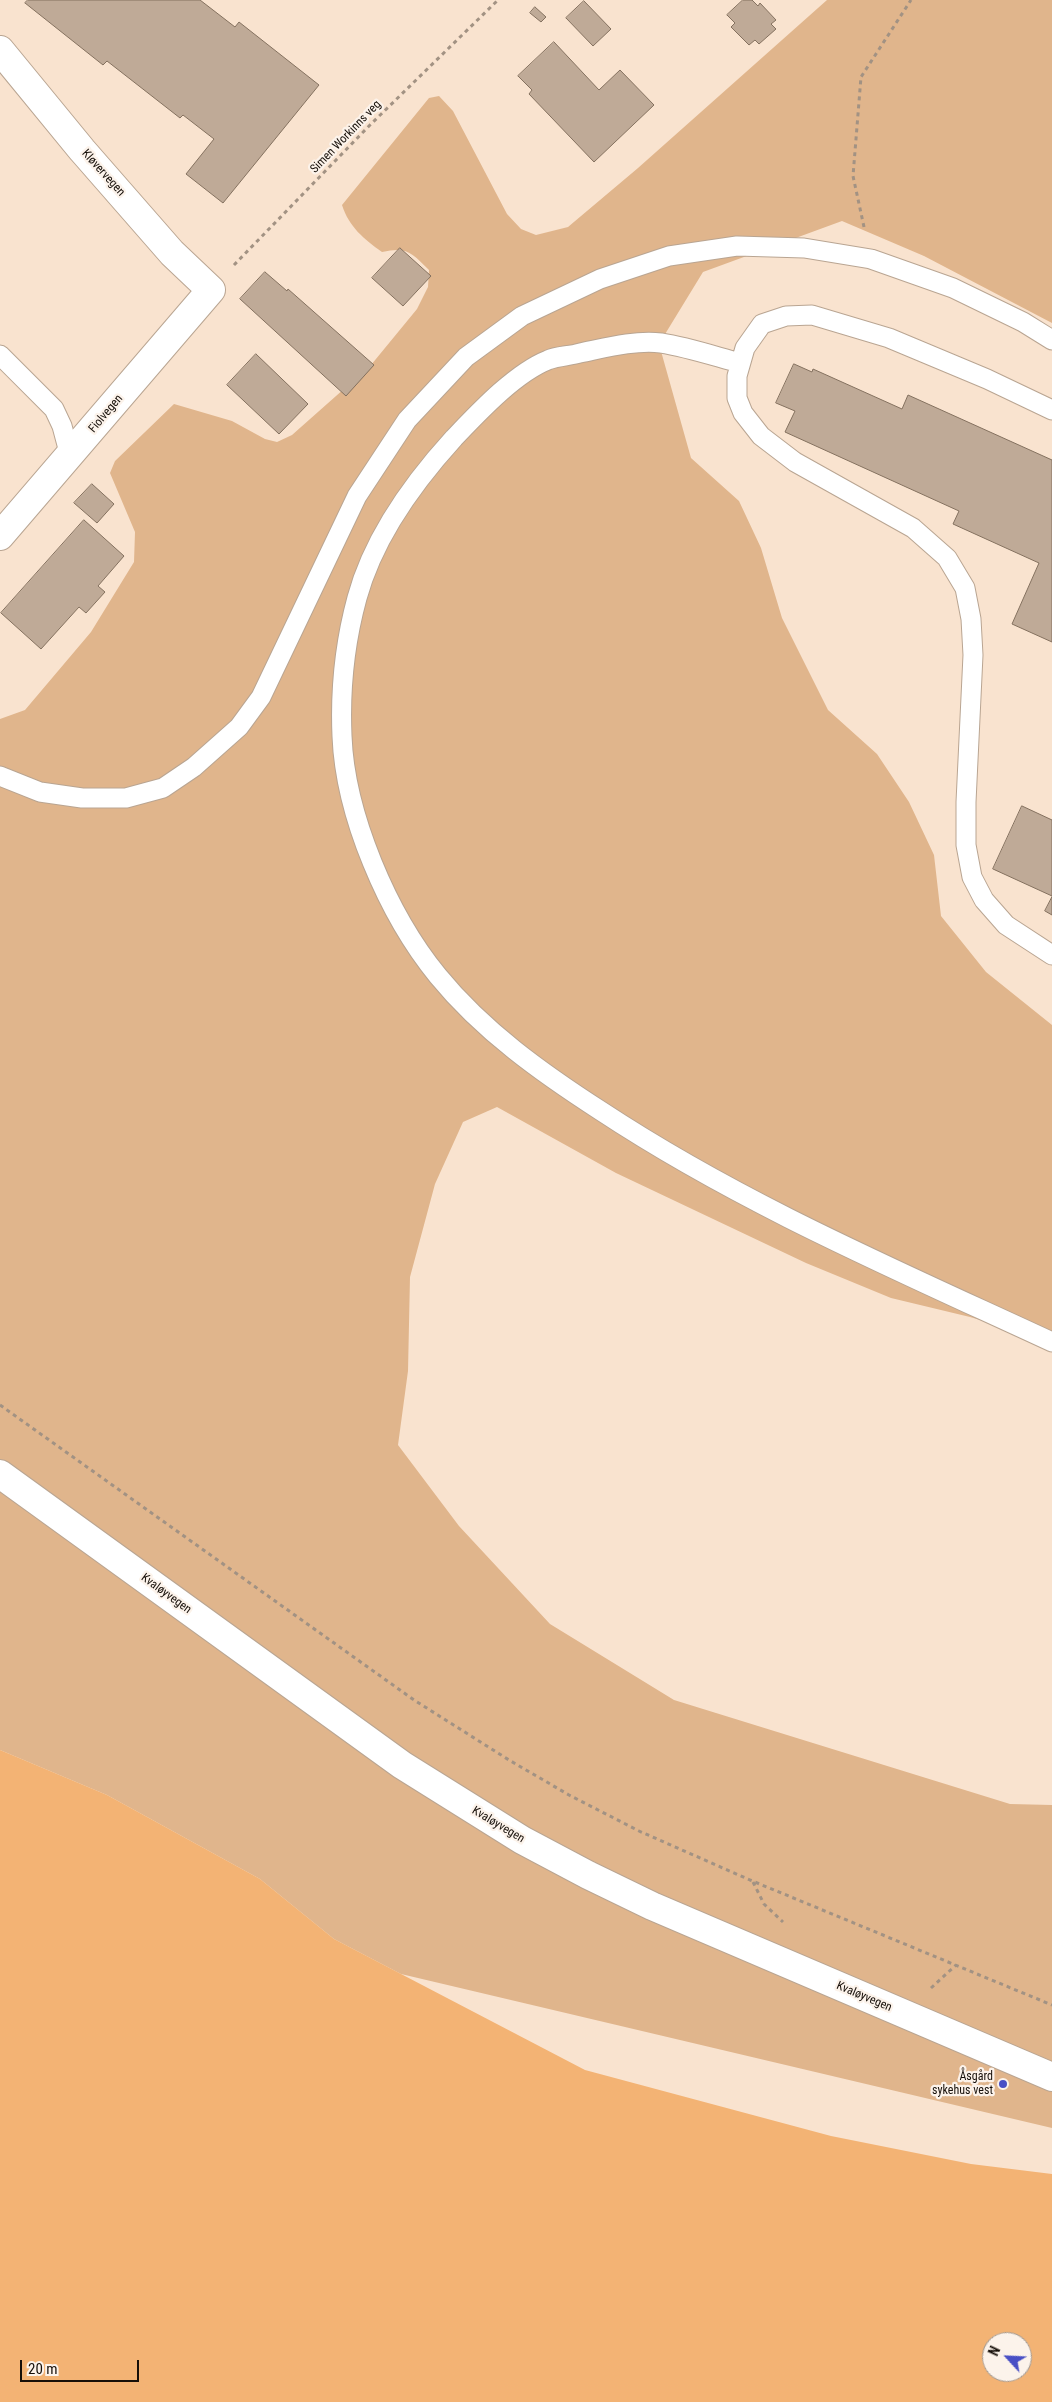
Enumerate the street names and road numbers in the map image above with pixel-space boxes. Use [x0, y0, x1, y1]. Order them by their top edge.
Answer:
street label: Simen Workinns veg [308, 98, 384, 176]
street label: Kløvervegen [78, 147, 128, 199]
street label: Fiolvegen [86, 392, 126, 436]
street label: Kvaløyvegen [138, 1571, 194, 1617]
street label: Kvaløyvegen [469, 1804, 527, 1846]
street label: Kvaløyvegen [834, 1979, 894, 2015]

